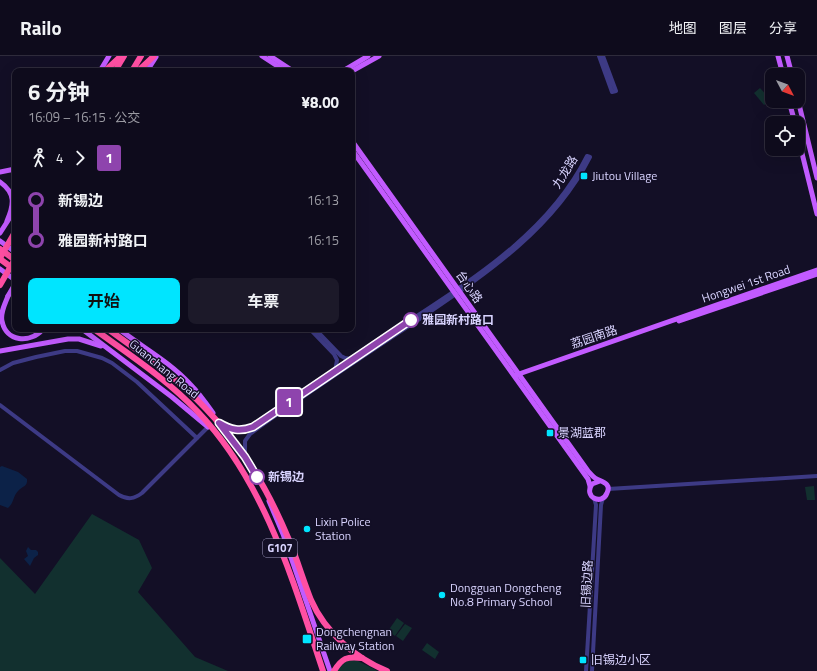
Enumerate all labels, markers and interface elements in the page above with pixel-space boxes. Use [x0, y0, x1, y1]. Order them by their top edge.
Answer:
text: Railo [20, 13, 62, 42]
text: 地图 [669, 17, 697, 38]
text: 图层 [719, 17, 747, 38]
text: 分享 [769, 17, 797, 38]
north arrow [765, 68, 805, 108]
map controls [765, 68, 805, 156]
text: 6 分钟 [28, 75, 89, 109]
text: ¥8.00 [302, 91, 339, 114]
text: 16:09 – 16:15 · 公交 [28, 107, 140, 127]
button: locate [765, 116, 805, 156]
icon: walk [28, 147, 50, 169]
icon: forward [69, 147, 91, 169]
text: 1 [105, 147, 113, 168]
text: 4 [56, 148, 63, 168]
street label: 九龙路 [547, 151, 582, 192]
place label: Jiutou Village [592, 166, 657, 185]
marker: Jiutou Village [579, 171, 589, 181]
text: 新锡边 [58, 189, 103, 212]
text: 16:13 [307, 190, 339, 210]
text: 雅园新村路口 [58, 229, 148, 252]
text: 16:15 [307, 230, 339, 250]
street label: Hongwei 1st Road [699, 259, 793, 308]
street label: 台心路 [451, 267, 488, 307]
button: 开始 [28, 278, 180, 324]
button: 车票 [188, 278, 339, 324]
place label: 雅园新村路口 [422, 310, 494, 329]
marker: 雅园新村路口 [403, 312, 419, 328]
street label: 荔园南路 [568, 320, 620, 353]
street label: Guanchang Road [125, 334, 203, 403]
line badge: 1 [276, 389, 302, 415]
text: 1 [285, 391, 293, 412]
place label: 景湖蓝郡 [558, 423, 606, 442]
marker: 景湖蓝郡 [545, 428, 555, 438]
place label: 新锡边 [268, 467, 305, 486]
marker: 新锡边 [249, 469, 265, 485]
place label: Lixin Police Station [315, 512, 371, 545]
marker: Lixin Police Station [302, 524, 312, 534]
road number: G107 [263, 539, 297, 557]
street label: 旧锡边路 [576, 560, 597, 608]
place label: Dongguan Dongcheng No.8 Primary School [450, 578, 561, 611]
marker: Dongguan Dongcheng No.8 Primary School [437, 590, 447, 600]
place label: Dongchengnan Railway Station [316, 622, 395, 655]
marker: Dongchengnan Railway Station [301, 633, 313, 645]
place label: 旧锡边小区 [591, 650, 651, 669]
marker: 旧锡边小区 [578, 655, 588, 665]

